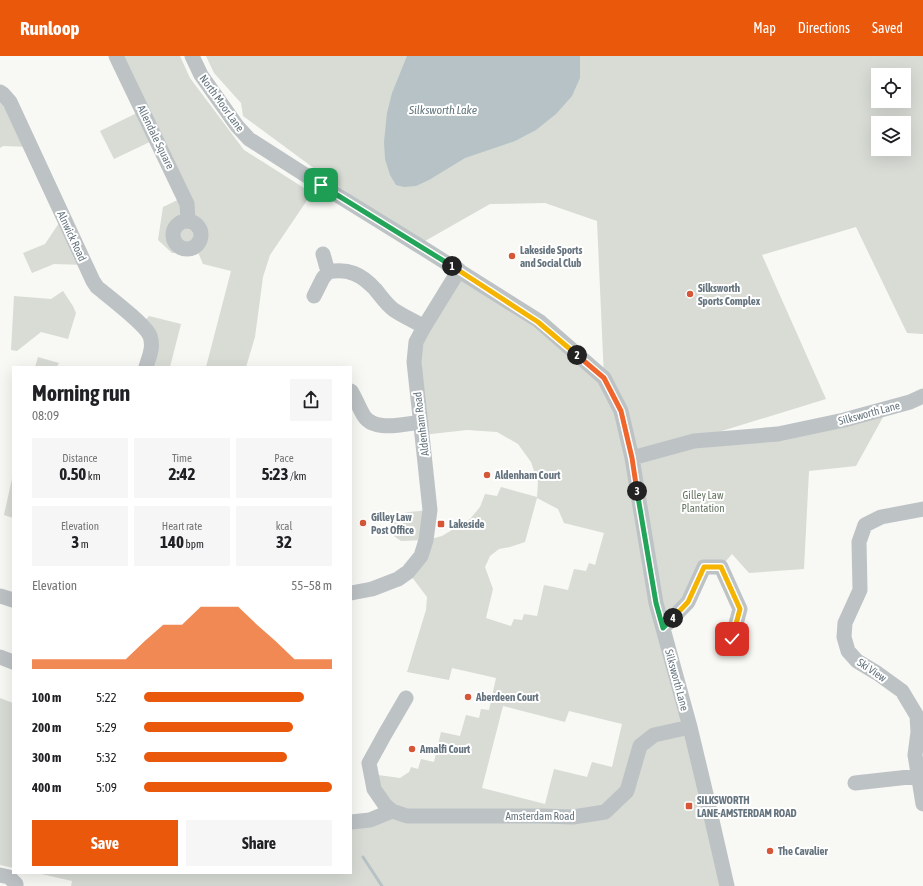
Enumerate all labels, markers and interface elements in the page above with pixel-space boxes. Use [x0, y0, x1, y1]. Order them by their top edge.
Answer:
text: Runloop [20, 17, 80, 39]
text: Map [753, 20, 776, 36]
text: Directions [798, 20, 850, 36]
text: Saved [872, 20, 903, 36]
map controls [871, 68, 911, 156]
button: locate [871, 68, 911, 108]
street label: North Moor Lane [197, 72, 247, 134]
street label: Allendale Square [135, 103, 177, 171]
water label: Silksworth Lake [408, 103, 478, 117]
button: layers [871, 116, 911, 156]
pin [304, 168, 338, 202]
icon: arrive [310, 174, 332, 196]
street label: Alnwick Road [55, 209, 89, 263]
place label: Lakeside Sports and Social Club [520, 244, 582, 269]
marker: Lakeside Sports and Social Club [507, 251, 517, 261]
pin: 1 [442, 256, 462, 276]
text: 1 [449, 260, 455, 272]
place label: Silksworth Sports Complex [698, 282, 761, 307]
marker: Silksworth Sports Complex [685, 289, 695, 299]
pin: 2 [567, 345, 587, 365]
text: 2 [574, 349, 580, 361]
button: share [290, 379, 332, 421]
text: Morning run [32, 380, 130, 406]
street label: Aldenham Road [411, 391, 431, 457]
street label: Silksworth Lane [837, 399, 901, 427]
text: 08:09 [32, 408, 59, 423]
text: Distance [62, 452, 98, 464]
text: Time [172, 452, 192, 464]
text: Pace [274, 452, 294, 464]
text: 0.50 [59, 464, 86, 484]
text: 2:42 [169, 464, 196, 484]
text: 5:23 [262, 464, 289, 484]
place label: Aldenham Court [494, 469, 561, 481]
text: km [86, 470, 101, 482]
text: /km [289, 470, 307, 482]
marker: Aldenham Court [482, 470, 492, 480]
pin: 3 [627, 481, 647, 501]
text: 3 [634, 485, 640, 497]
park label: Gilley Law Plantation [681, 489, 725, 514]
place label: Gilley Law Post Office [371, 511, 414, 536]
marker: Gilley Law Post Office [358, 518, 368, 528]
place label: Lakeside [449, 518, 485, 530]
marker: Lakeside [436, 519, 446, 529]
text: Elevation [61, 520, 99, 532]
text: Heart rate [162, 520, 202, 532]
text: kcal [276, 520, 292, 532]
text: 3 [71, 532, 79, 552]
text: 140 [160, 532, 184, 552]
text: 32 [276, 532, 292, 552]
text: m [79, 538, 89, 550]
text: bpm [184, 538, 204, 550]
text: Elevation [32, 578, 77, 593]
text: 55–58 m [291, 578, 332, 593]
pin: 4 [663, 608, 683, 628]
text: 4 [670, 612, 676, 624]
pin [715, 622, 749, 656]
icon: check [721, 628, 743, 650]
street label: Silksworth Lane [663, 648, 691, 712]
street label: Ski View [855, 656, 889, 684]
text: 100 m [32, 690, 61, 705]
text: 5:22 [96, 690, 117, 705]
place label: Aberdeen Court [475, 691, 539, 703]
marker: Aberdeen Court [463, 692, 473, 702]
text: 200 m [32, 720, 61, 735]
text: 5:29 [96, 720, 117, 735]
place label: Amalfi Court [419, 743, 471, 755]
marker: Amalfi Court [407, 744, 417, 754]
text: 300 m [32, 750, 61, 765]
text: 5:32 [96, 750, 117, 765]
text: 400 m [32, 780, 61, 795]
text: 5:09 [96, 780, 117, 795]
place label: SILKSWORTH LANE-AMSTERDAM ROAD [697, 794, 797, 819]
marker: SILKSWORTH LANE-AMSTERDAM ROAD [684, 801, 694, 811]
street label: Amsterdam Road [505, 810, 575, 822]
button: Save [32, 820, 178, 866]
button: Share [186, 820, 332, 866]
place label: The Cavalier [778, 845, 828, 857]
marker: The Cavalier [765, 846, 775, 856]

